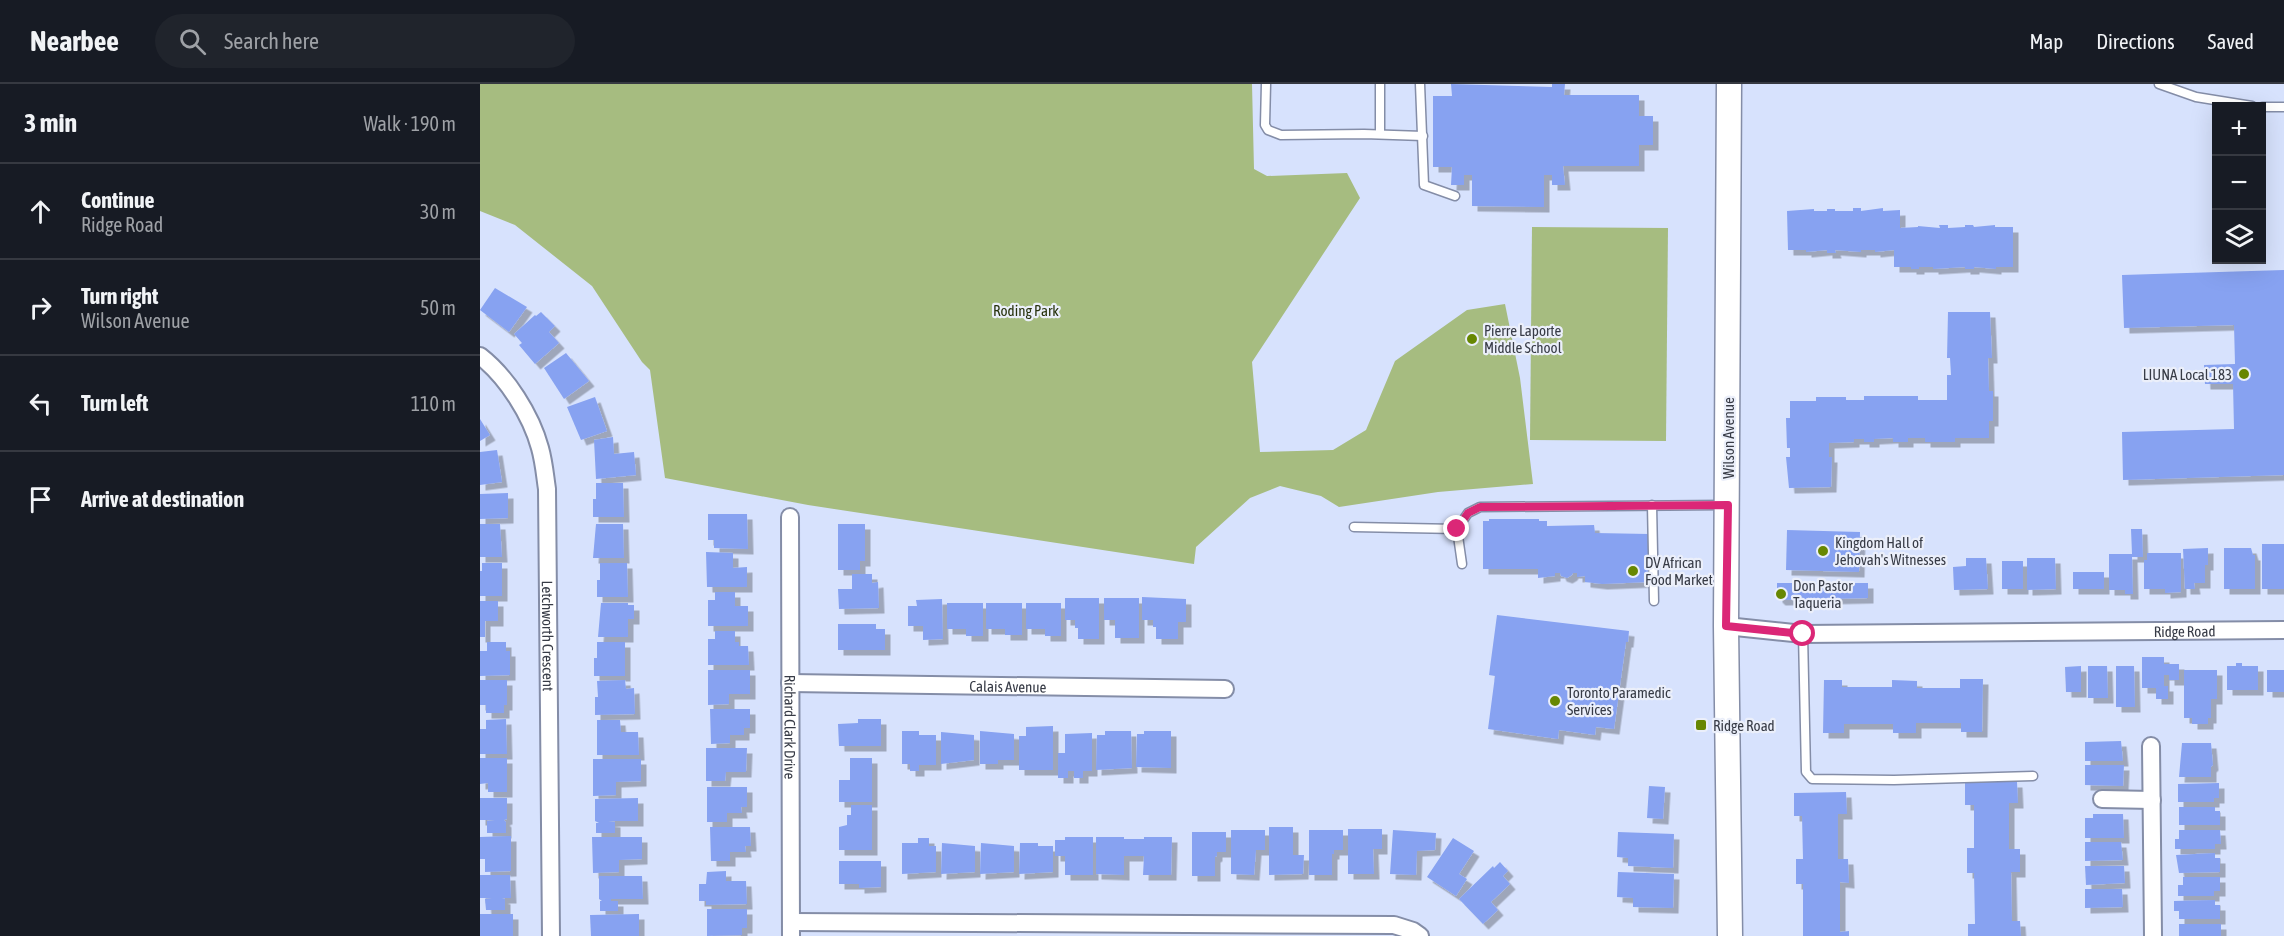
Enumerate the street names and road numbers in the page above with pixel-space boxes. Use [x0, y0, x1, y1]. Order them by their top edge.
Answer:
street label: Wilson Avenue [1720, 397, 1737, 479]
street label: Letchworth Crescent [539, 580, 557, 691]
street label: Ridge Road [2154, 622, 2216, 640]
street label: Richard Clark Drive [782, 675, 799, 779]
street label: Calais Avenue [969, 677, 1047, 695]

